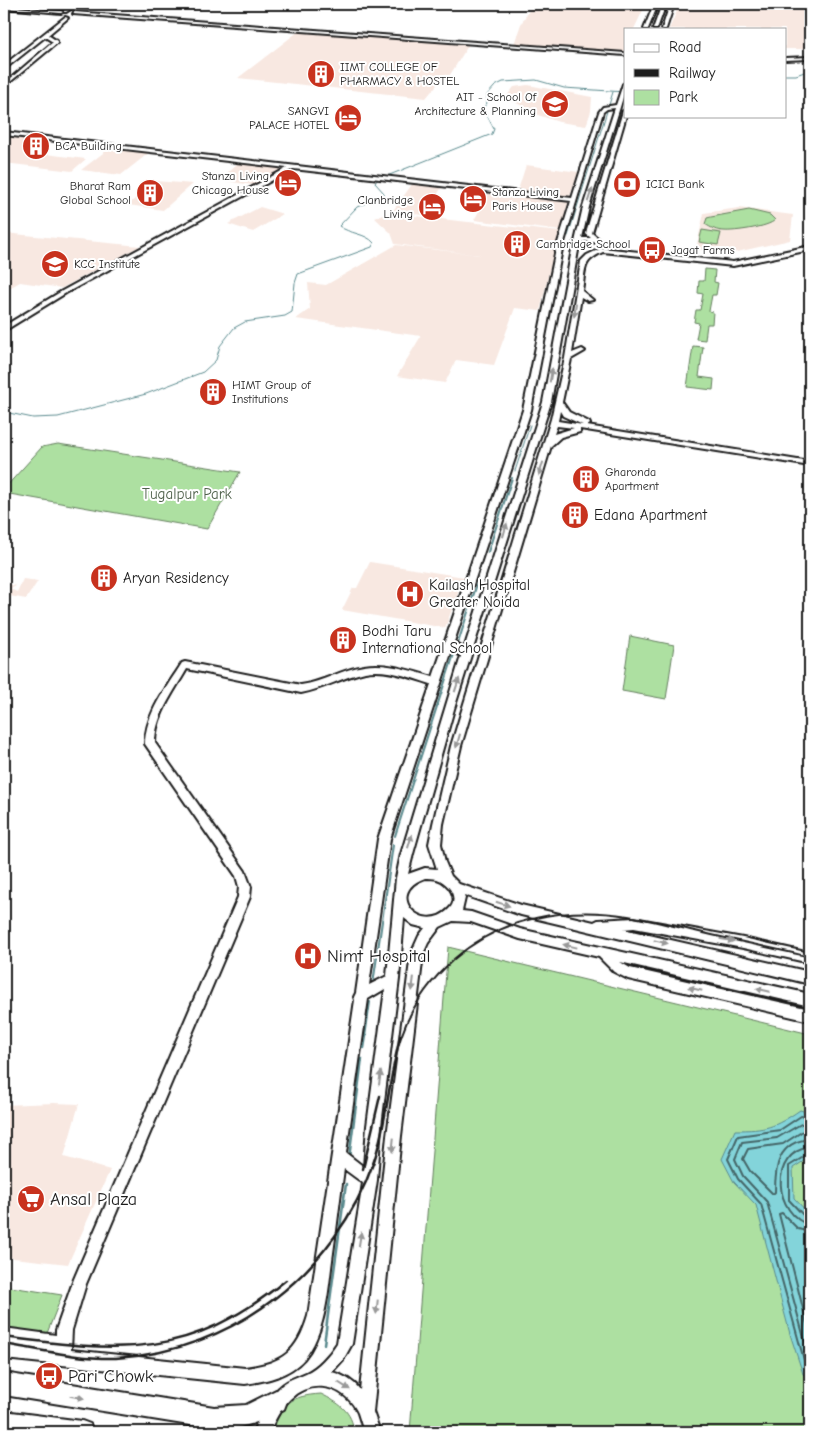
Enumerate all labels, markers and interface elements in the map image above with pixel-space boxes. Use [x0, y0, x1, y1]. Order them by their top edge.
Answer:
legend [624, 28, 786, 118]
text: Road [669, 38, 701, 56]
building icon: IIMT COLLEGE OF PHARMACY & HOSTEL [306, 59, 336, 89]
place label: IIMT COLLEGE OF PHARMACY & HOSTEL [340, 60, 459, 88]
text: Railway [669, 64, 716, 82]
text: Park [669, 88, 698, 106]
school or university icon: AIT - School Of Architecture & Planning [540, 89, 570, 119]
place label: AIT - School Of Architecture & Planning [414, 90, 537, 118]
hotel icon: SANGVI PALACE HOTEL [333, 103, 363, 133]
place label: SANGVI PALACE HOTEL [249, 104, 329, 132]
building icon: BCA Building [21, 131, 51, 161]
place label: BCA Building [55, 139, 122, 153]
hotel icon: Stanza Living Chicago House [273, 168, 303, 198]
place label: Stanza Living Chicago House [192, 169, 269, 197]
bank icon: ICICI Bank [612, 169, 642, 199]
place label: ICICI Bank [646, 177, 704, 191]
building icon: Bharat Ram Global School [135, 178, 165, 208]
place label: Bharat Ram Global School [60, 179, 131, 207]
hotel icon: Stanza Living Paris House [458, 184, 488, 214]
place label: Stanza Living Paris House [492, 185, 559, 213]
one-way arrow [587, 187, 594, 202]
hotel icon: Clanbridge Living [417, 192, 447, 222]
place label: Clanbridge Living [358, 193, 413, 221]
building icon: Cambridge School [502, 229, 532, 259]
bus stop icon: Jagat Farms [637, 235, 667, 265]
place label: Cambridge School [536, 237, 630, 251]
place label: Jagat Farms [671, 243, 735, 257]
school or university icon: KCC Institute [40, 249, 70, 279]
place label: KCC Institute [74, 257, 140, 271]
one-way arrow [571, 303, 579, 319]
one-way arrow [548, 366, 556, 382]
building icon: HIMT Group of Institutions [198, 377, 228, 407]
place label: HIMT Group of Institutions [232, 378, 311, 406]
one-way arrow [536, 461, 544, 476]
building icon: Gharonda Apartment [571, 464, 601, 494]
place label: Gharonda Apartment [605, 465, 659, 493]
park label: Tugalpur Park [142, 485, 233, 503]
building icon: Edana Apartment [560, 500, 590, 530]
place label: Edana Apartment [594, 506, 708, 524]
one-way arrow [501, 523, 509, 538]
building icon: Aryan Residency [89, 563, 119, 593]
place label: Aryan Residency [123, 569, 229, 587]
place label: Kailash Hospital Greater Noida [429, 576, 530, 611]
hospital icon: Kailash Hospital Greater Noida [395, 579, 425, 609]
place label: Bodhi Taru International School [362, 622, 492, 657]
building icon: Bodhi Taru International School [328, 625, 358, 655]
one-way arrow [453, 678, 461, 693]
one-way arrow [453, 734, 461, 749]
one-way arrow [407, 833, 415, 848]
one-way arrow [496, 901, 511, 909]
one-way arrow [719, 936, 735, 944]
one-way arrow [653, 938, 668, 946]
hospital icon: Nimt Hospital [293, 941, 323, 971]
one-way arrow [563, 942, 578, 950]
place label: Nimt Hospital [327, 946, 430, 967]
one-way arrow [409, 976, 417, 992]
one-way arrow [686, 984, 702, 992]
one-way arrow [754, 985, 770, 993]
one-way arrow [376, 1069, 384, 1085]
one-way arrow [389, 1137, 397, 1153]
supermarket icon: Ansal Plaza [16, 1184, 46, 1214]
place label: Ansal Plaza [50, 1189, 137, 1210]
one-way arrow [357, 1231, 365, 1247]
one-way arrow [373, 1299, 381, 1315]
bus stop icon: Pari Chowk [34, 1361, 64, 1391]
place label: Pari Chowk [68, 1366, 154, 1387]
one-way arrow [338, 1382, 351, 1391]
one-way arrow [69, 1393, 85, 1401]

